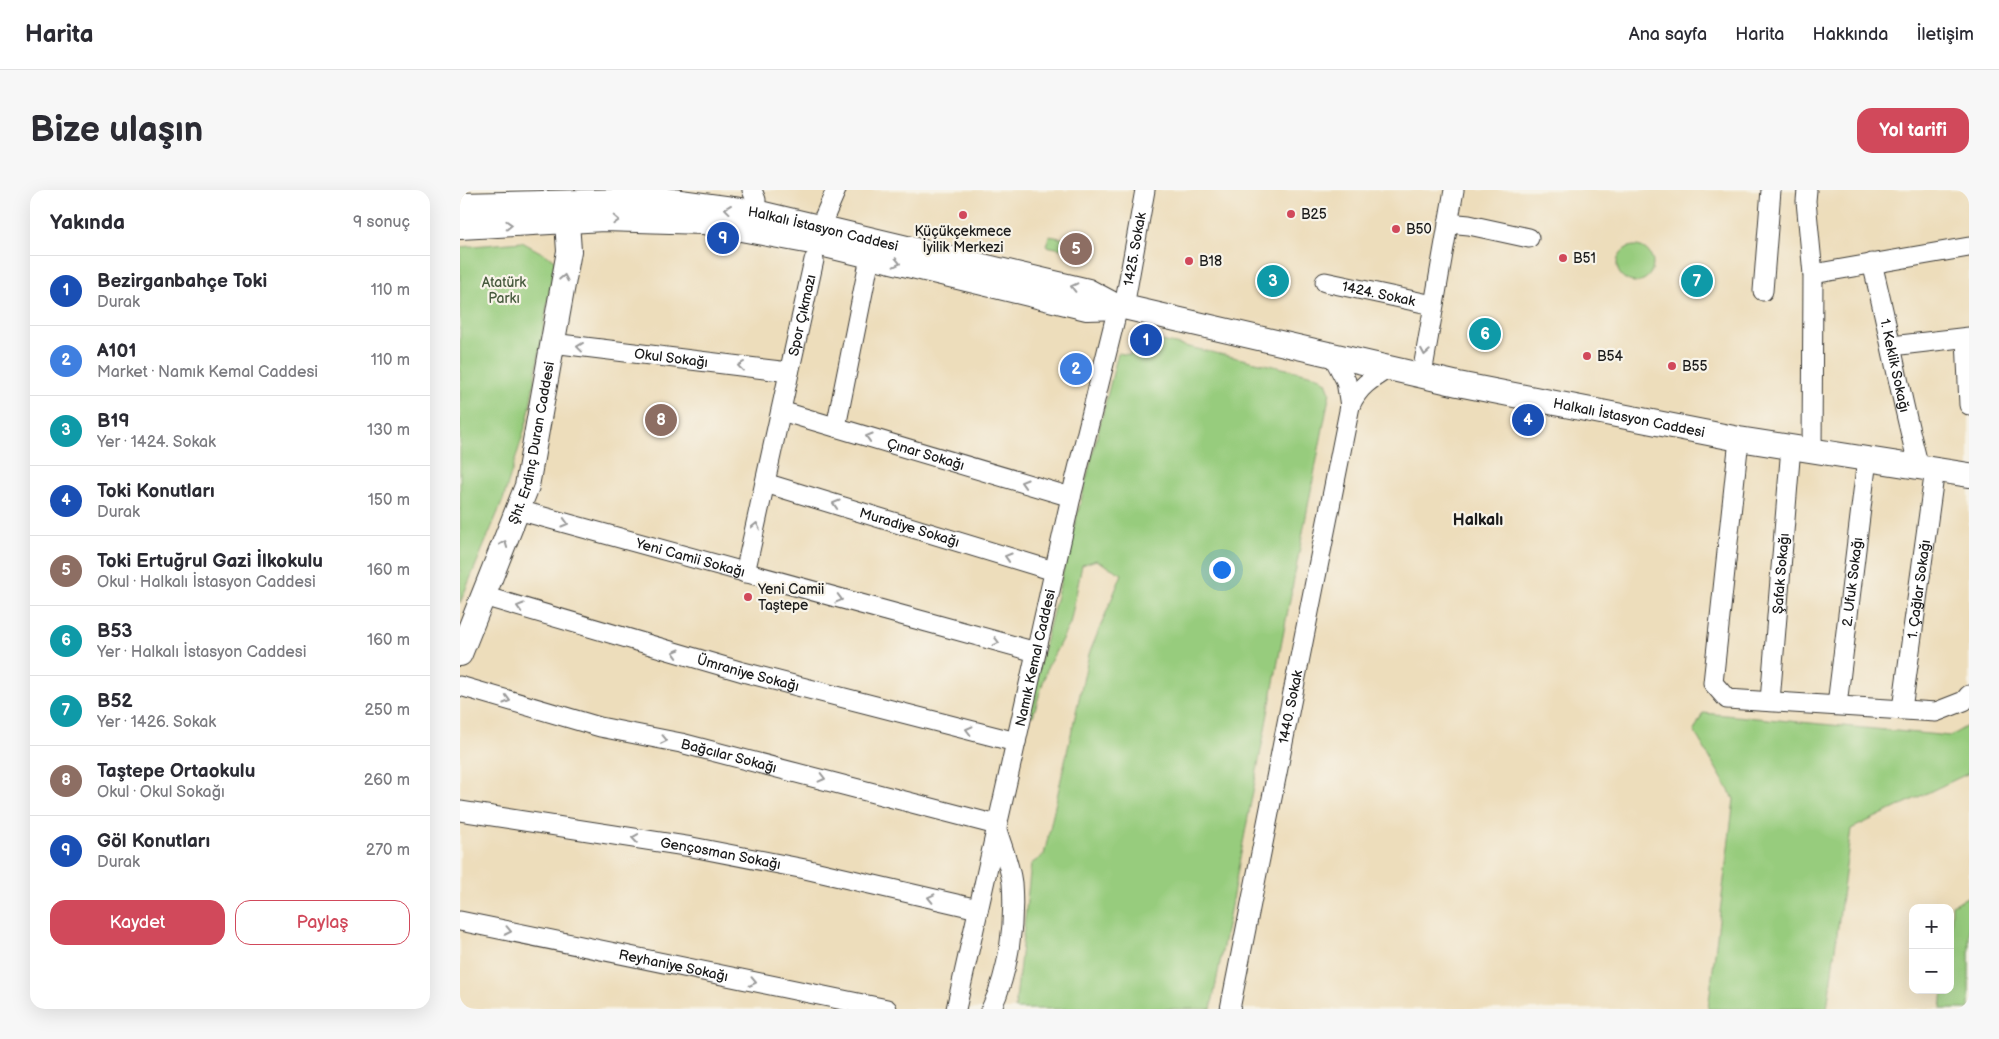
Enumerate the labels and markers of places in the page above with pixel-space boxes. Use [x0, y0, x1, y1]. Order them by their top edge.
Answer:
place label: B25 [1301, 206, 1327, 223]
marker: B25 [1285, 208, 1297, 220]
marker: Küçükçekmece İyilik Merkezi [957, 209, 969, 221]
pin: 9 [707, 219, 739, 257]
place label: B50 [1406, 221, 1432, 238]
place label: Küçükçekmece İyilik Merkezi [915, 223, 1011, 256]
marker: B50 [1390, 223, 1402, 235]
pin: 5 [1060, 230, 1092, 268]
place label: B51 [1573, 250, 1596, 267]
marker: B51 [1557, 252, 1569, 264]
place label: B18 [1199, 253, 1222, 270]
marker: B18 [1183, 255, 1195, 267]
pin: 3 [1257, 262, 1289, 300]
pin: 7 [1681, 262, 1713, 300]
pin: 6 [1469, 315, 1501, 353]
pin: 1 [1130, 321, 1162, 359]
place label: B54 [1597, 348, 1624, 365]
pin: 2 [1060, 350, 1092, 388]
marker: B54 [1581, 350, 1593, 362]
place label: B55 [1682, 358, 1708, 375]
marker: B55 [1666, 360, 1678, 372]
pin: 8 [645, 401, 677, 439]
pin: 4 [1512, 401, 1544, 439]
place label: Yeni Camii Taştepe [757, 581, 824, 614]
marker: Yeni Camii Taştepe [742, 591, 754, 603]

